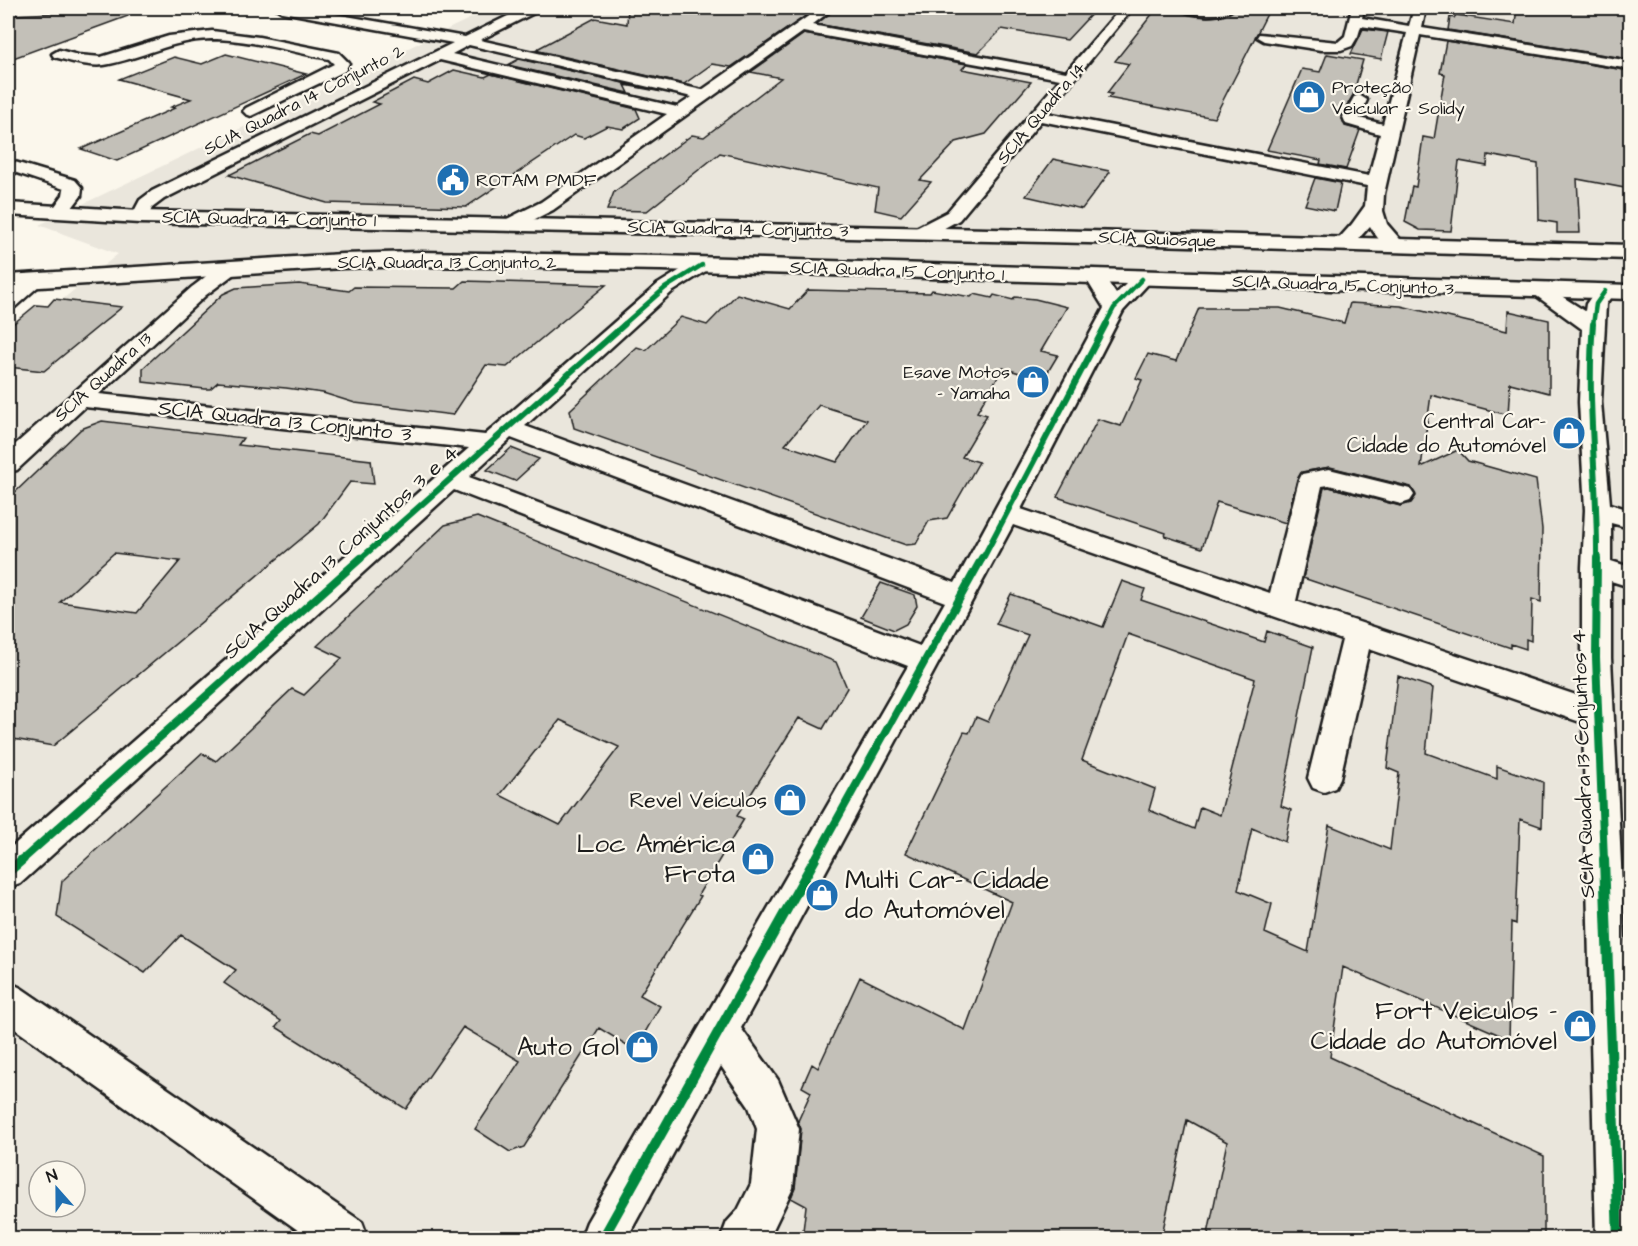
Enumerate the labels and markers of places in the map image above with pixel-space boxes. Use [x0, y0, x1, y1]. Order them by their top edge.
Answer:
place label: Proteção Veicular - Solidy [1332, 75, 1465, 122]
shop icon: Proteção Veicular - Solidy [1291, 79, 1327, 115]
public building icon: ROTAM PMDF [435, 162, 471, 198]
place label: ROTAM PMDF [476, 168, 597, 193]
place label: Esave Motos - Yamaha [903, 360, 1010, 406]
shop icon: Esave Motos - Yamaha [1015, 364, 1051, 400]
place label: Central Car- Cidade do Automóvel [1347, 407, 1546, 460]
shop icon: Central Car- Cidade do Automóvel [1551, 415, 1587, 451]
shop icon: Revel Veículos [772, 782, 808, 818]
place label: Revel Veículos [629, 786, 767, 815]
place label: Loc América Frota [577, 826, 735, 892]
shop icon: Loc América Frota [740, 841, 776, 877]
place label: Multi Car- Cidade do Automóvel [845, 862, 1049, 928]
shop icon: Multi Car- Cidade do Automóvel [804, 877, 840, 913]
place label: Fort Veiculos - Cidade do Automóvel [1310, 993, 1557, 1059]
shop icon: Fort Veiculos - Cidade do Automóvel [1562, 1008, 1598, 1044]
place label: Auto Gol [517, 1029, 619, 1065]
shop icon: Auto Gol [624, 1029, 660, 1065]

